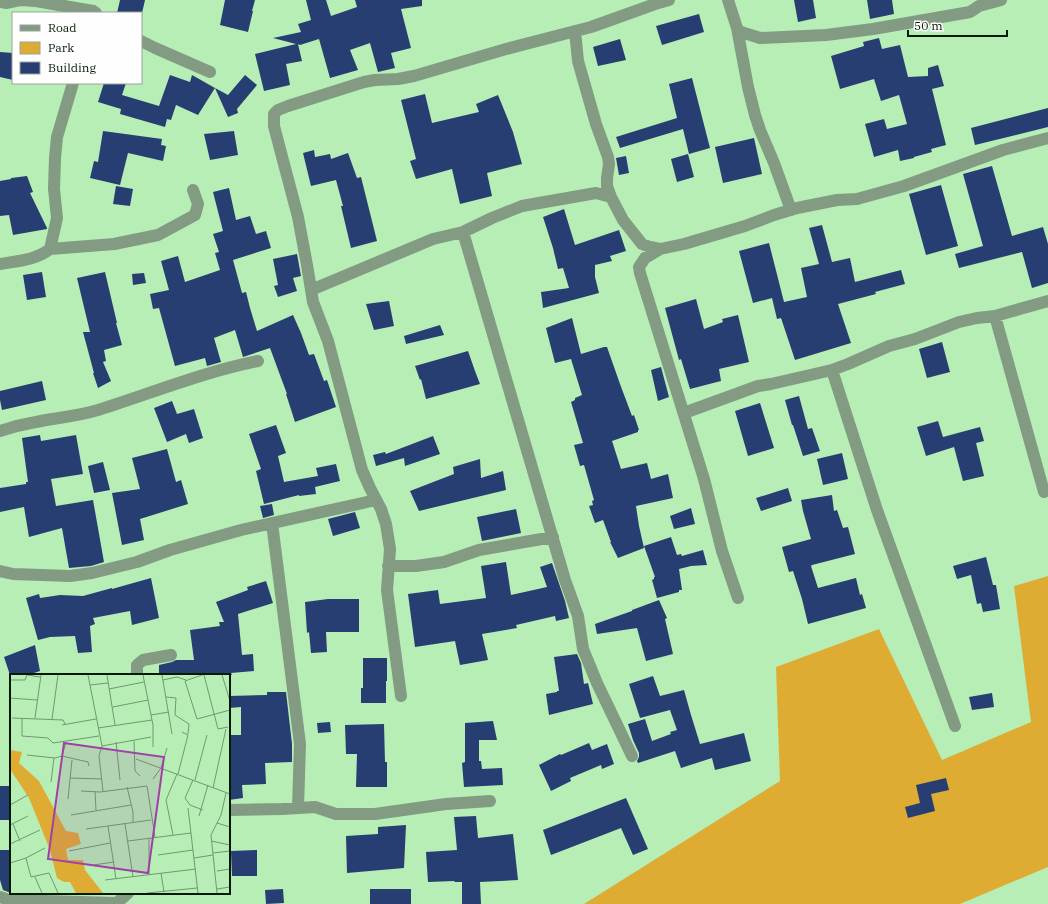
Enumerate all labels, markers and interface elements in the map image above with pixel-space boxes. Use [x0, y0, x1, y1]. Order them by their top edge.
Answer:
legend [12, 12, 142, 84]
scale bar [908, 12, 1007, 38]
text: 50 m [914, 18, 943, 33]
text: Road [48, 20, 77, 35]
text: Park [48, 40, 74, 55]
text: Building [48, 60, 96, 75]
inset map [10, 674, 230, 894]

